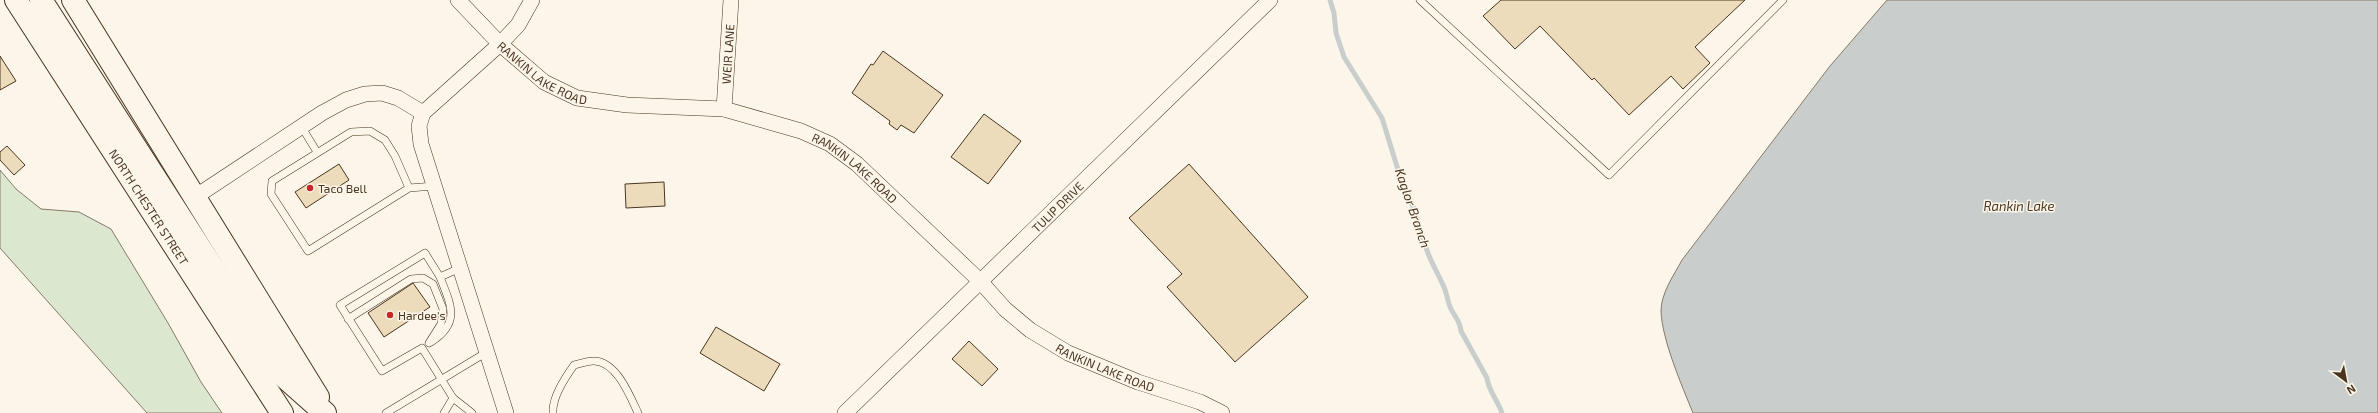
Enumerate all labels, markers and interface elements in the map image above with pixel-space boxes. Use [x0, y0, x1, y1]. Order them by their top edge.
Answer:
street label: WEIR LANE [719, 23, 736, 85]
street label: RANKIN LAKE ROAD [495, 38, 588, 106]
street label: RANKIN LAKE ROAD [810, 130, 900, 206]
street label: NORTH CHESTER STREET [107, 146, 192, 267]
water label: Kaglor Branch [1392, 166, 1434, 250]
street label: TULIP DRIVE [1029, 178, 1086, 235]
place label: Taco Bell [318, 181, 367, 195]
marker: Taco Bell [305, 183, 315, 193]
water label: Rankin Lake [1983, 198, 2055, 214]
place label: Hardee's [398, 308, 446, 322]
marker: Hardee's [385, 310, 395, 320]
street label: RANKIN LAKE ROAD [1053, 340, 1156, 394]
north arrow [2326, 361, 2366, 401]
text: N [2345, 382, 2358, 398]

